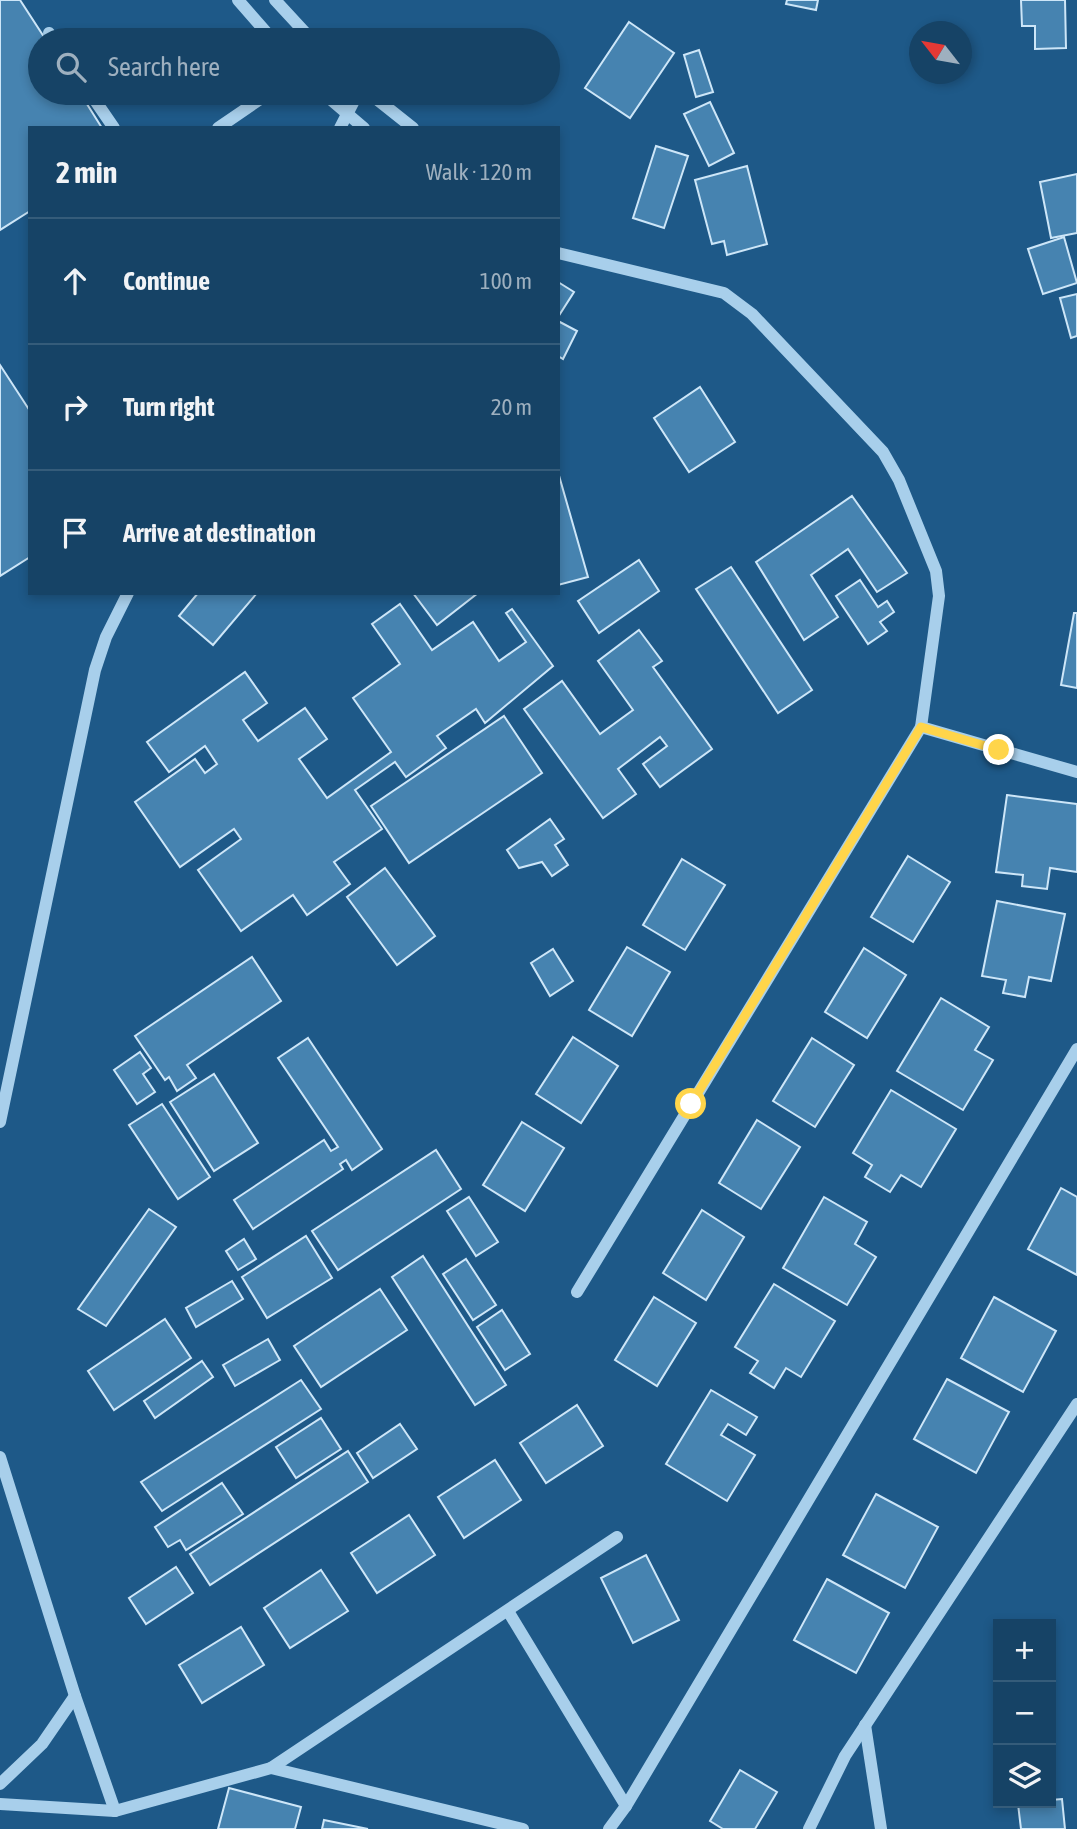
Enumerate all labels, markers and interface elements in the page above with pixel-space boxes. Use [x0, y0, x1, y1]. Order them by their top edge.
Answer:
north arrow [909, 21, 972, 84]
search box [28, 28, 560, 105]
icon: search [52, 48, 90, 86]
text: Search here [108, 52, 220, 82]
text: 2 min [56, 155, 117, 189]
text: Walk · 120 m [426, 159, 532, 185]
icon: ahead [56, 262, 94, 300]
text: Continue [123, 266, 210, 296]
text: 100 m [480, 268, 532, 294]
icon: right [56, 388, 94, 426]
text: Turn right [123, 392, 214, 422]
text: 20 m [491, 394, 532, 420]
icon: arrive [56, 514, 94, 552]
text: Arrive at destination [123, 518, 316, 548]
route end [983, 734, 1014, 765]
route start [675, 1088, 706, 1119]
map controls [993, 1619, 1056, 1808]
button: + [993, 1619, 1056, 1682]
button: − [993, 1682, 1056, 1745]
button: layers [993, 1745, 1056, 1808]

